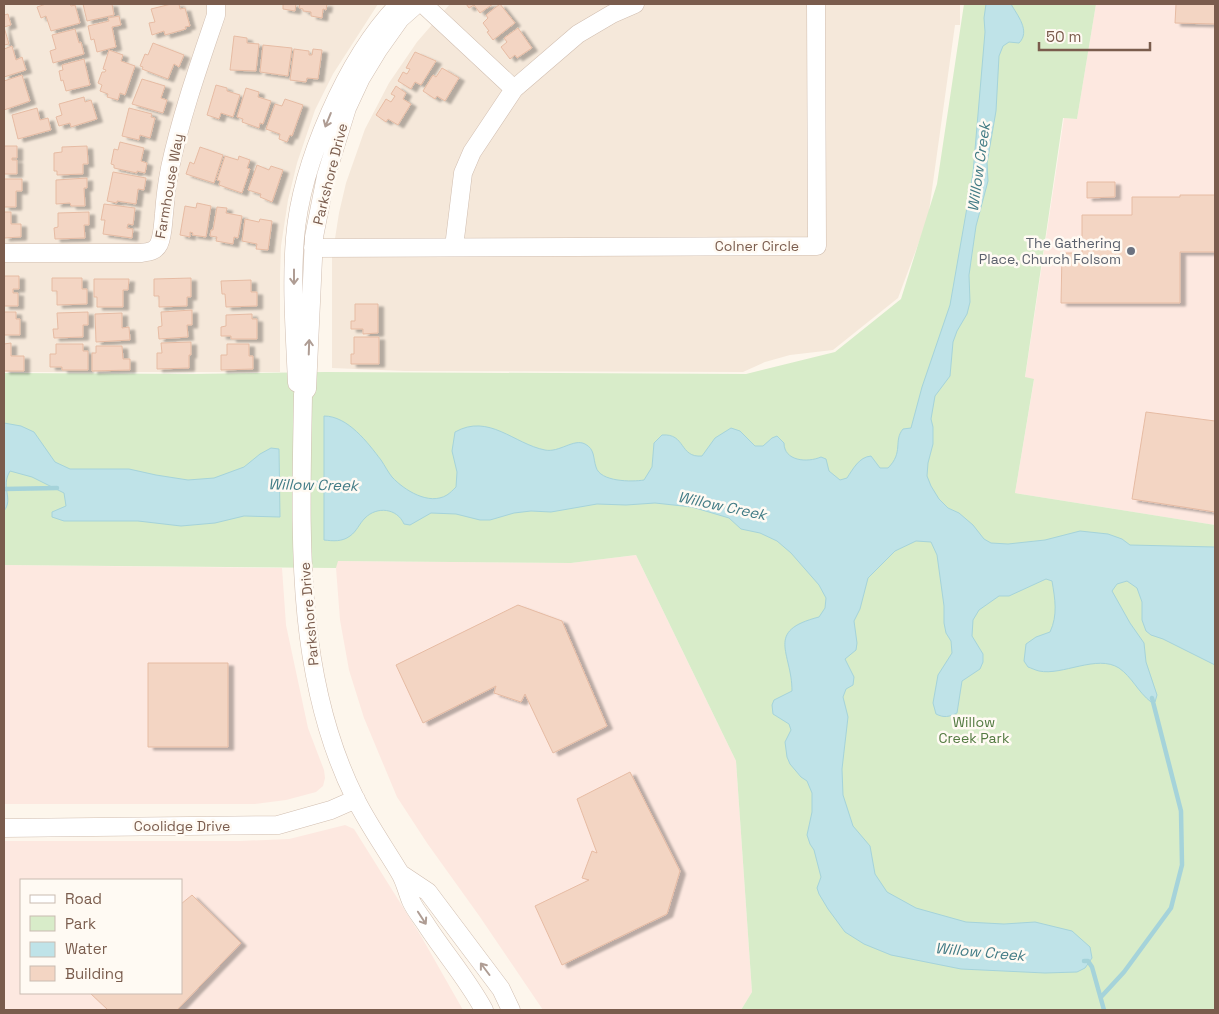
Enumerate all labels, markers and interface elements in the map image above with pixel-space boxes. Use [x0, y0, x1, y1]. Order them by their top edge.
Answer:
scale bar [1039, 20, 1150, 52]
text: 50 m [1046, 27, 1081, 46]
one-way arrow [323, 112, 332, 127]
water label: Willow Creek [963, 119, 994, 213]
street label: Parkshore Drive [309, 121, 351, 227]
street label: Farmhouse Way [151, 132, 187, 240]
place label: The Gathering Place, Church Folsom [979, 234, 1121, 268]
street label: Colner Circle [715, 237, 799, 255]
marker: The Gathering Place, Church Folsom [1125, 245, 1137, 257]
one-way arrow [289, 269, 298, 285]
one-way arrow [304, 340, 313, 356]
water label: Willow Creek [268, 474, 360, 495]
water label: Willow Creek [676, 487, 770, 525]
street label: Parkshore Drive [296, 561, 322, 667]
park label: Willow Creek Park [939, 713, 1010, 747]
street label: Coolidge Drive [134, 817, 230, 835]
legend [20, 879, 182, 994]
text: Road [65, 889, 102, 908]
one-way arrow [416, 911, 427, 925]
text: Park [65, 914, 96, 933]
water label: Willow Creek [934, 938, 1028, 965]
text: Water [65, 939, 108, 958]
one-way arrow [480, 962, 490, 976]
text: Building [65, 964, 124, 983]

